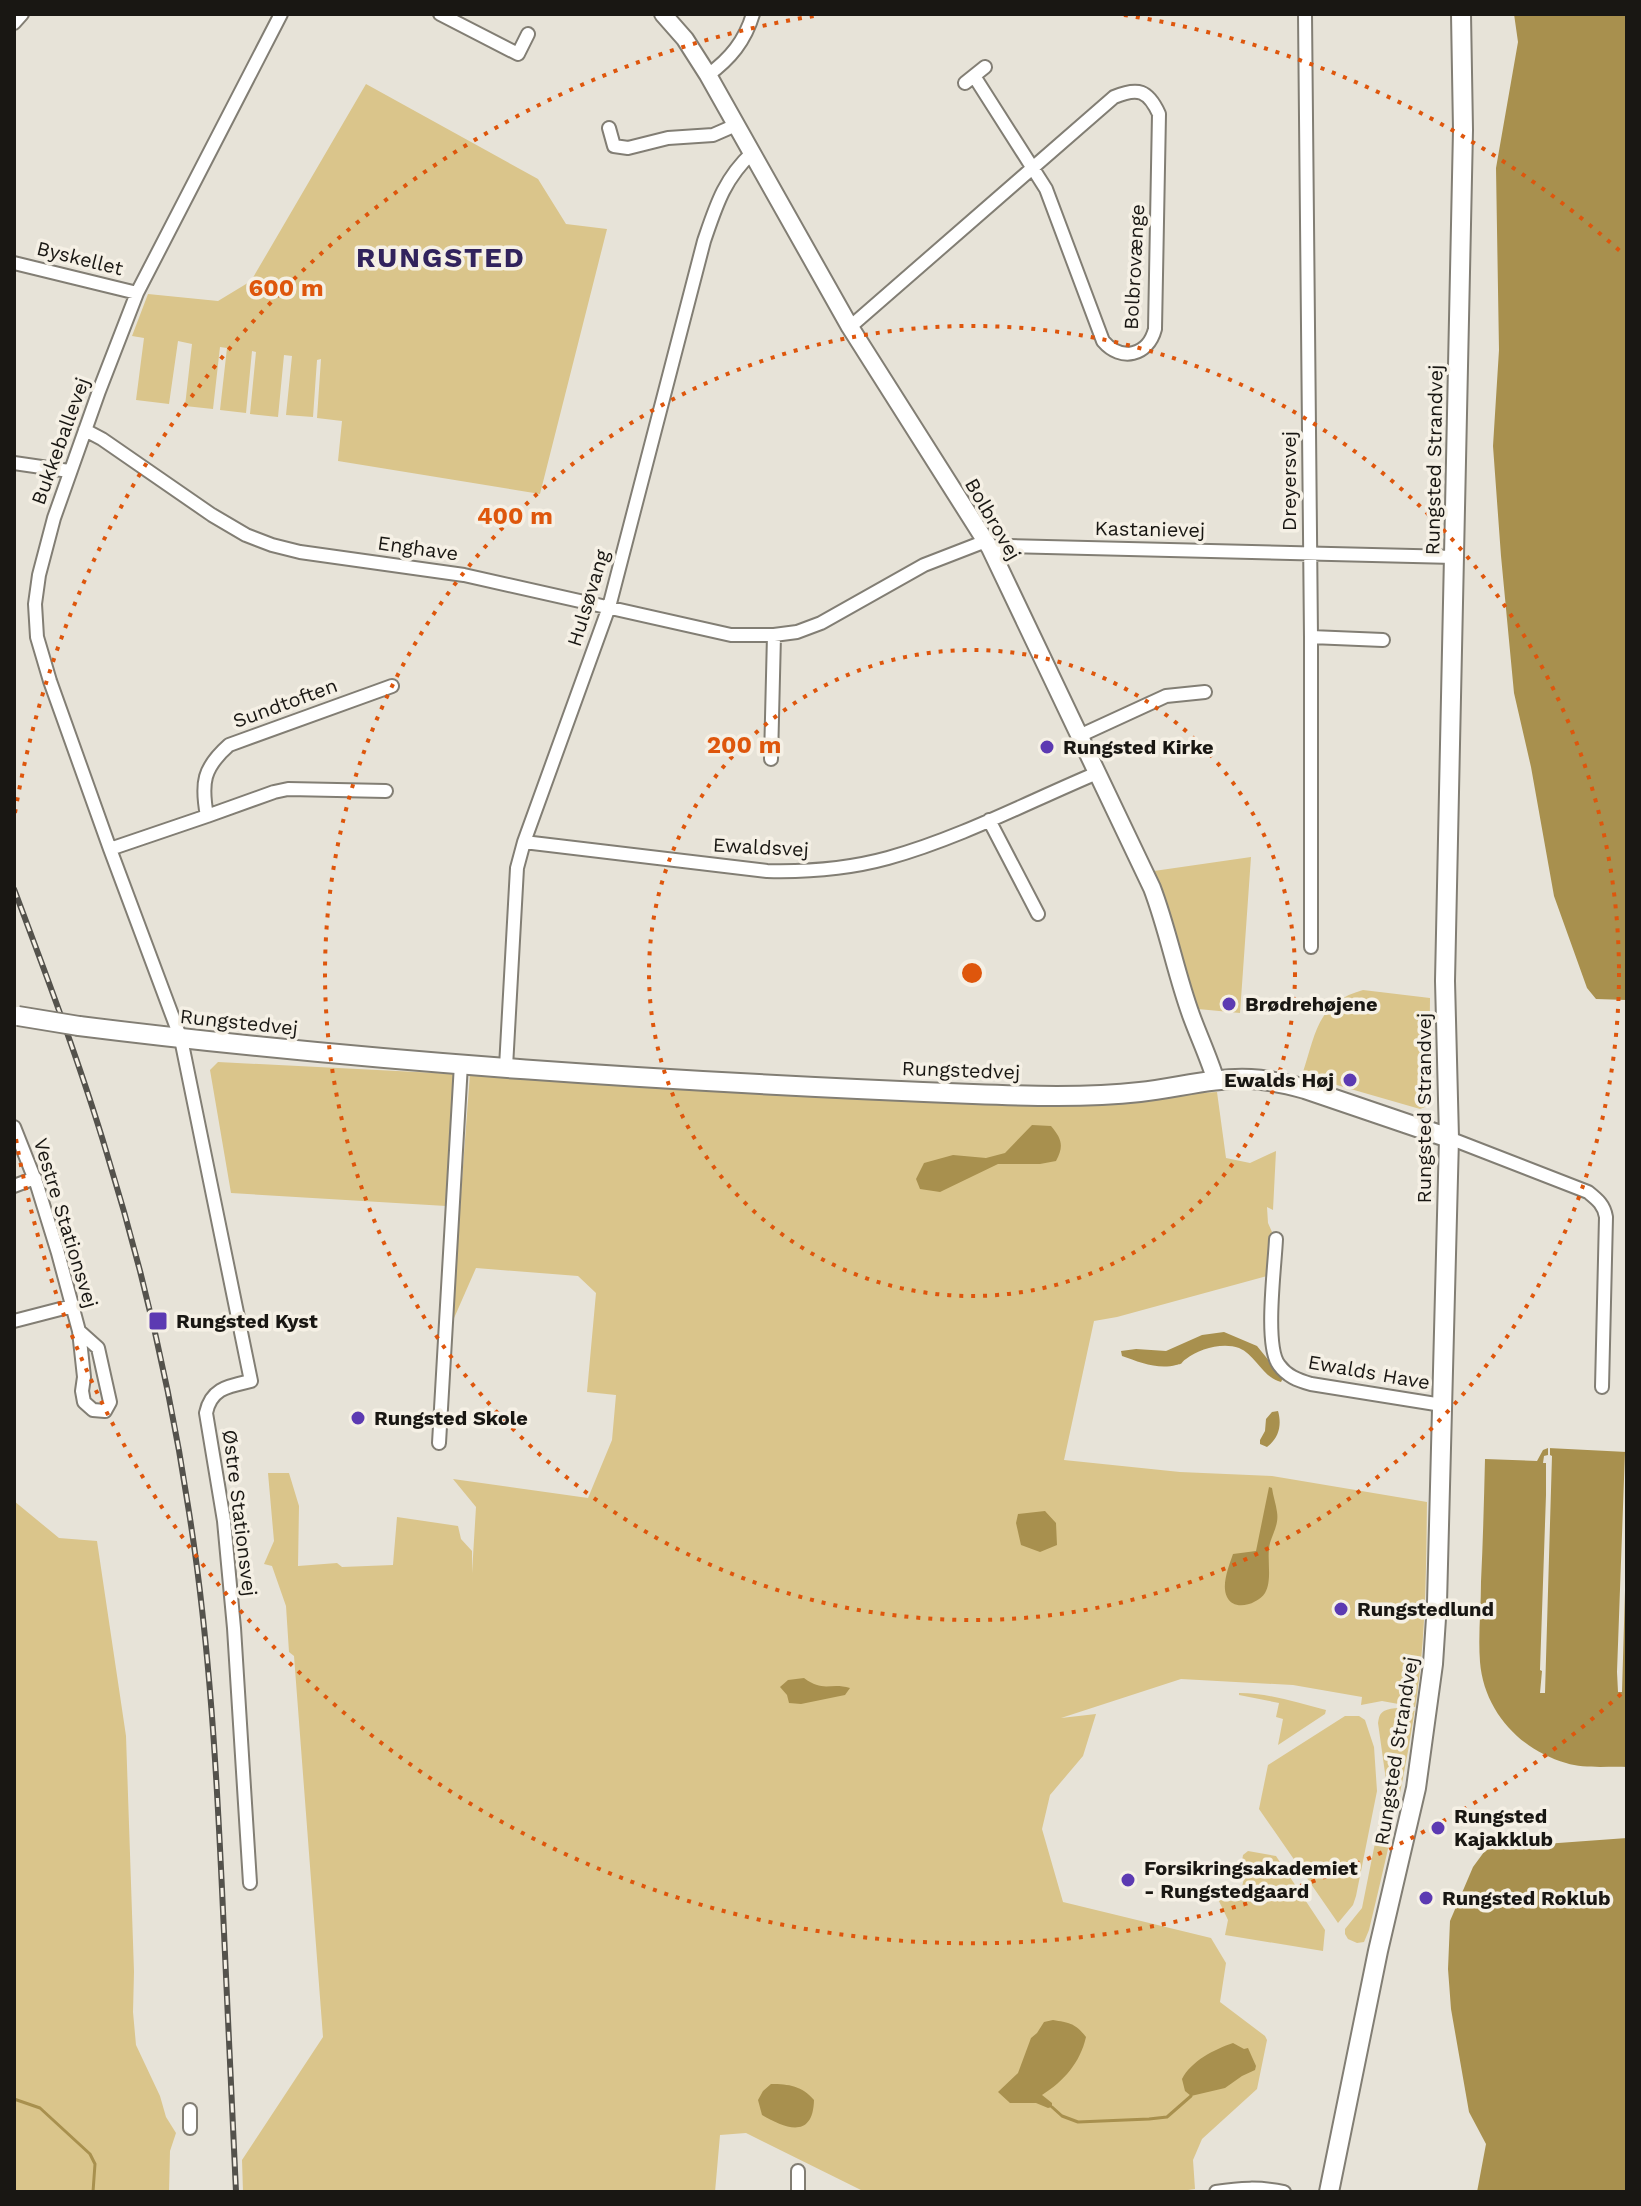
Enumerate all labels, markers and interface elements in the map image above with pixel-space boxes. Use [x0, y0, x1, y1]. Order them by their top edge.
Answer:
street label: Bolbrovænge [1119, 203, 1149, 331]
street label: Byskellet [34, 236, 126, 280]
district label: RUNGSTED [356, 241, 526, 274]
text: 600 m [248, 274, 324, 302]
street label: Rungsted Strandvej [1420, 364, 1448, 556]
street label: Bukkeballevej [26, 374, 94, 508]
street label: Dreyersvej [1277, 431, 1301, 531]
street label: Bolbrovej [960, 474, 1026, 564]
text: 400 m [477, 502, 553, 530]
street label: Kastanievej [1094, 516, 1206, 542]
street label: Enghave [376, 530, 460, 566]
street label: Hulsøvang [562, 546, 614, 649]
street label: Sundtoften [230, 673, 340, 733]
text: 200 m [707, 731, 781, 759]
place label: Rungsted Kirke [1063, 735, 1214, 759]
marker: Rungsted Kirke [1038, 738, 1056, 756]
street label: Ewaldsvej [712, 832, 810, 862]
centre of rings [958, 959, 986, 987]
place label: Brødrehøjene [1245, 992, 1377, 1016]
marker: Brødrehøjene [1220, 995, 1238, 1013]
street label: Rungstedvej [179, 1004, 299, 1040]
street label: Rungsted Strandvej [1412, 1013, 1436, 1203]
street label: Rungstedvej [901, 1056, 1021, 1084]
place label: Ewalds Høj [1224, 1068, 1334, 1092]
marker: Ewalds Høj [1341, 1071, 1359, 1089]
street label: Vestre Stationsvej [29, 1135, 103, 1311]
place label: Rungsted Kyst [176, 1309, 318, 1333]
marker: Rungsted Kyst [147, 1310, 169, 1332]
street label: Ewalds Have [1306, 1349, 1432, 1395]
place label: Rungsted Skole [374, 1406, 528, 1430]
marker: Rungsted Skole [349, 1409, 367, 1427]
street label: Østre Stationsvej [218, 1428, 262, 1598]
place label: Rungstedlund [1357, 1597, 1494, 1621]
marker: Rungstedlund [1332, 1600, 1350, 1618]
street label: Rungsted Strandvej [1369, 1655, 1423, 1847]
place label: Rungsted Kajakklub [1454, 1804, 1553, 1851]
marker: Rungsted Kajakklub [1429, 1819, 1447, 1837]
place label: Forsikringsakademiet - Rungstedgaard [1144, 1856, 1358, 1903]
marker: Forsikringsakademiet - Rungstedgaard [1119, 1871, 1137, 1889]
place label: Rungsted Roklub [1442, 1886, 1610, 1910]
marker: Rungsted Roklub [1417, 1889, 1435, 1907]

